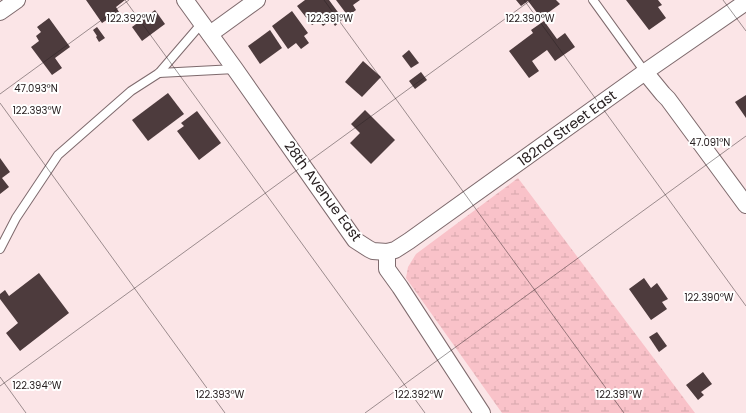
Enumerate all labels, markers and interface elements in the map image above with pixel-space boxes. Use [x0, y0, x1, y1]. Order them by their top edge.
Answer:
text: 122.392°W [107, 11, 156, 26]
text: 122.391°W [307, 11, 353, 26]
text: 122.390°W [505, 11, 555, 26]
text: 47.093°N [14, 81, 58, 96]
street label: 182nd Street East [514, 85, 620, 171]
text: 122.393°W [13, 103, 62, 118]
text: 47.091°N [690, 135, 730, 150]
street label: 28th Avenue East [280, 137, 366, 245]
text: 122.390°W [684, 290, 734, 305]
text: 122.394°W [12, 378, 62, 393]
text: 122.393°W [196, 387, 245, 402]
text: 122.392°W [395, 387, 444, 402]
text: 122.391°W [596, 387, 642, 402]

